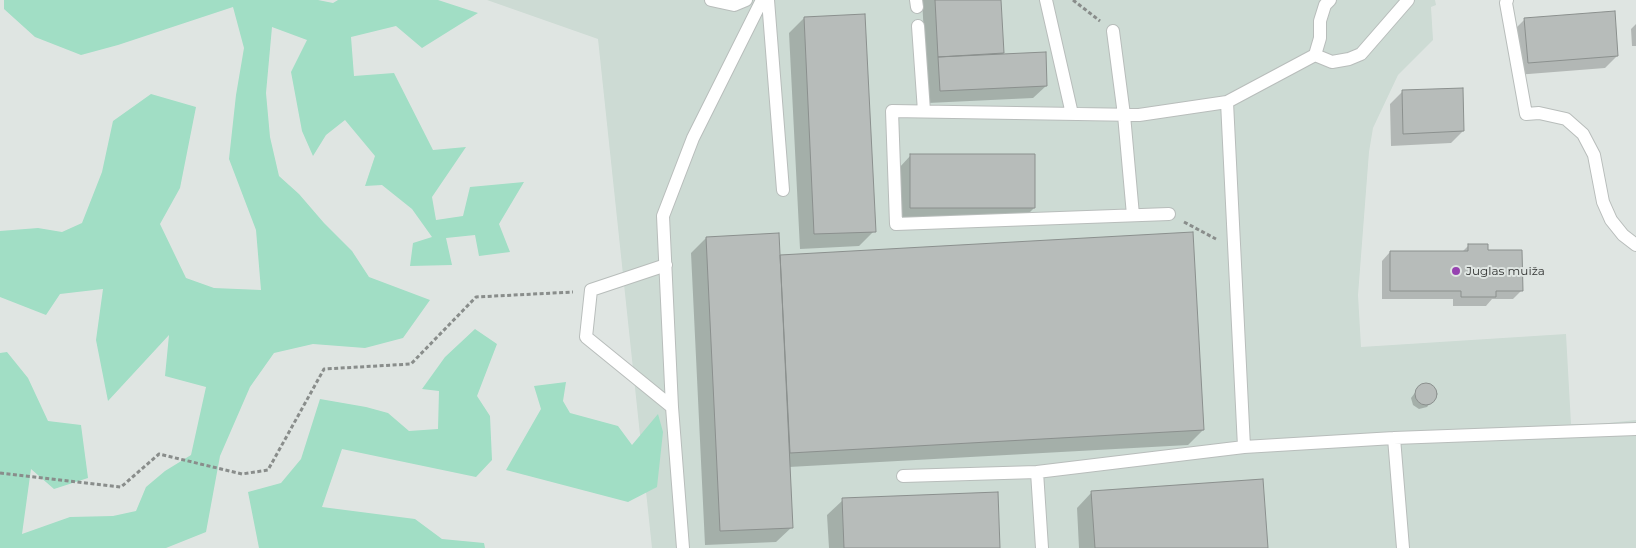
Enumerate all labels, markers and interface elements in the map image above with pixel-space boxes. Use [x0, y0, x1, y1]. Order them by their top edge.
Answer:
place label: Juglas muiža [1466, 264, 1545, 278]
marker: Juglas muiža [1450, 265, 1462, 277]

